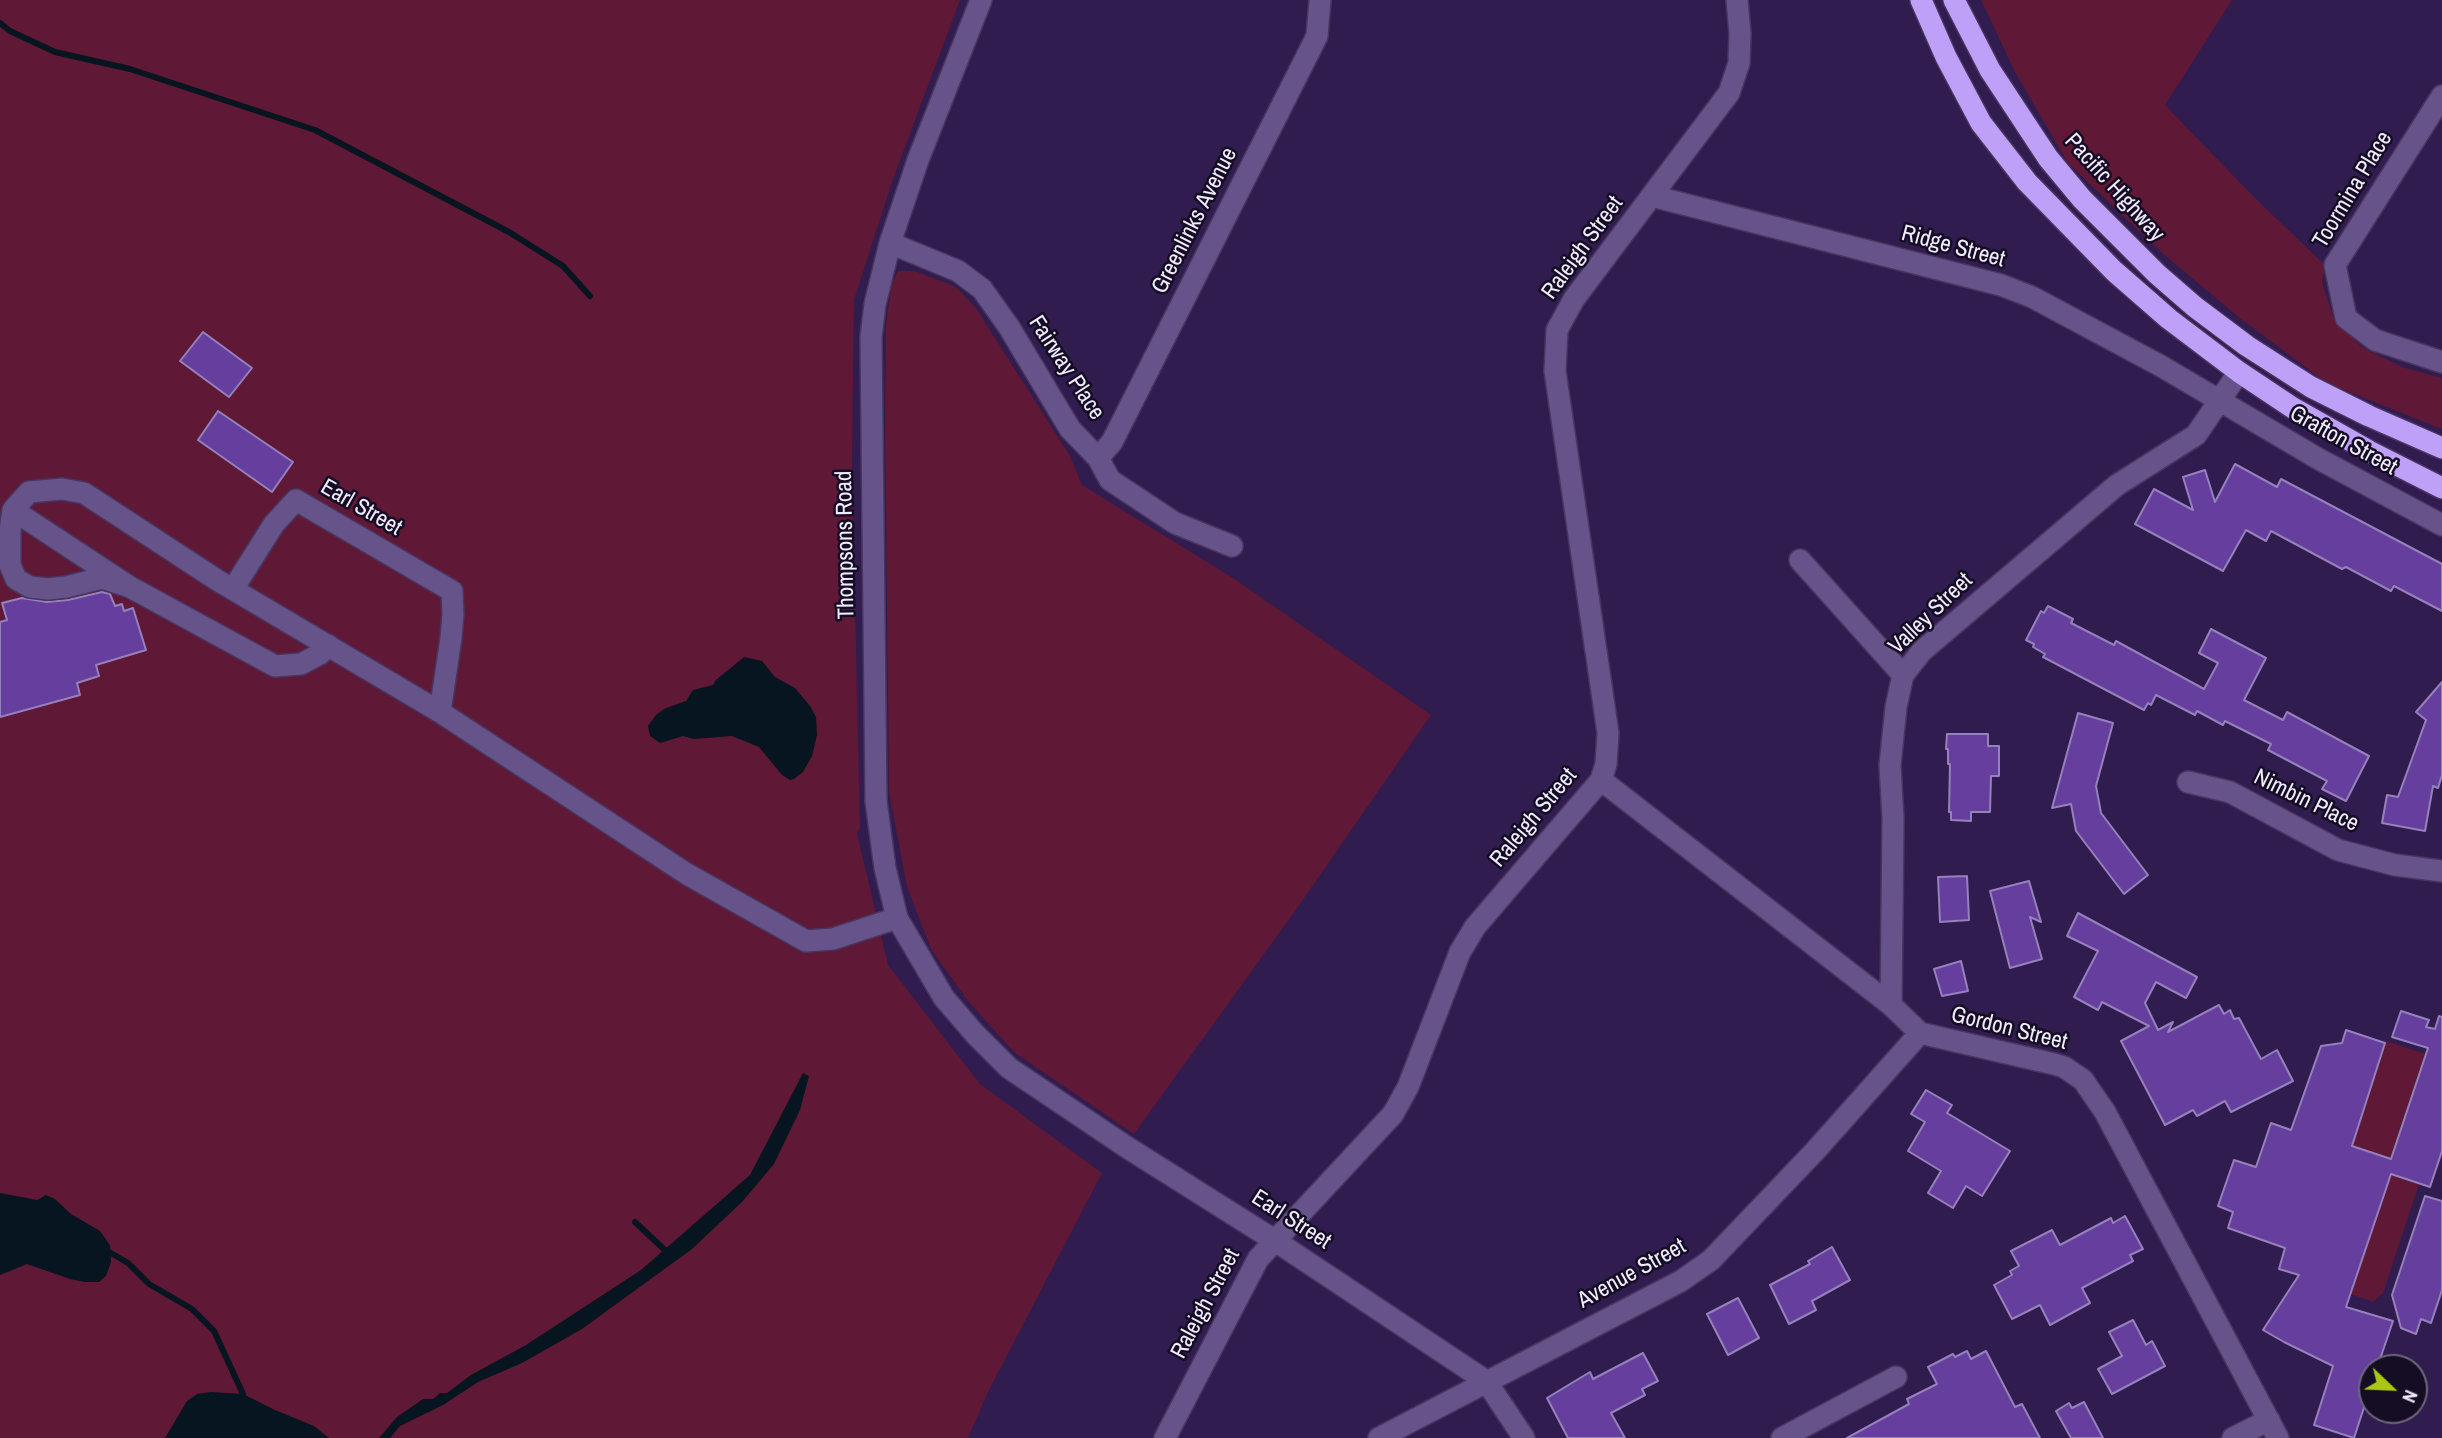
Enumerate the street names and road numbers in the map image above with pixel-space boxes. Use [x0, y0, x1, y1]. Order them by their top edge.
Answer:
street label: Toormina Place [2307, 127, 2399, 253]
street label: Pacific Highway [2058, 128, 2170, 248]
street label: Greenlinks Avenue [1146, 143, 1244, 299]
street label: Raleigh Street [1536, 191, 1630, 305]
street label: Ridge Street [1898, 220, 2008, 274]
street label: Fairway Place [1022, 311, 1110, 425]
street label: Grafton Street [2285, 400, 2401, 482]
street label: Thompsons Road [831, 470, 861, 620]
street label: Earl Street [316, 474, 406, 542]
street label: Valley Street [1883, 567, 1979, 661]
street label: Raleigh Street [1485, 763, 1583, 873]
street label: Nimbin Place [2249, 764, 2363, 838]
street label: Gordon Street [1948, 1001, 2070, 1057]
street label: Earl Street [1246, 1184, 1336, 1256]
street label: Avenue Street [1573, 1233, 1691, 1315]
street label: Raleigh Street [1166, 1244, 1246, 1364]

